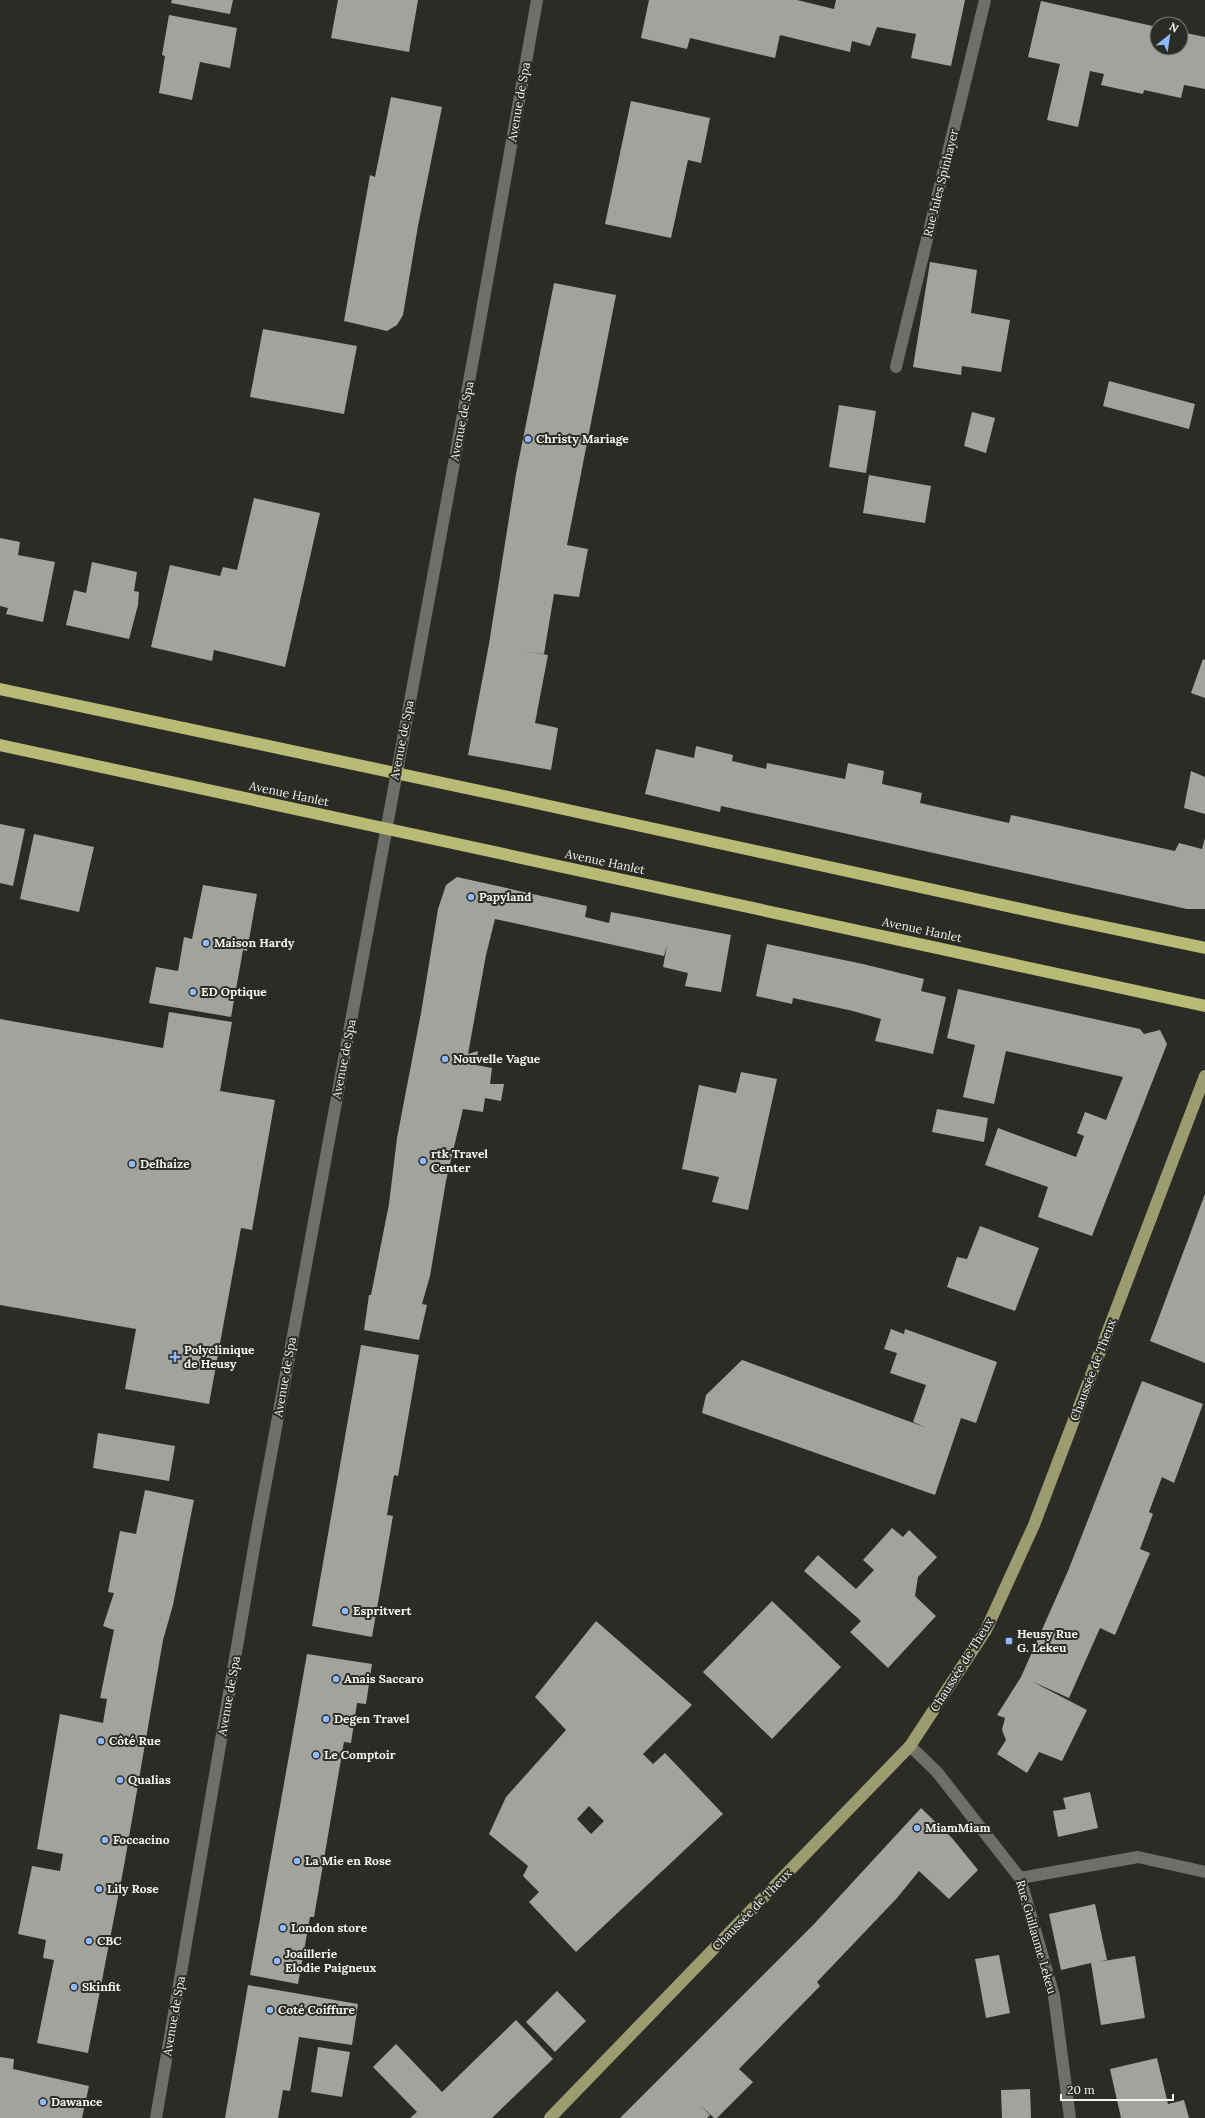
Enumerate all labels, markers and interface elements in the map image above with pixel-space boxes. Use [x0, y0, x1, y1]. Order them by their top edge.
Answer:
north arrow [1149, 16, 1189, 56]
text: N [1167, 19, 1182, 36]
street label: Avenue de Spa [504, 61, 533, 144]
street label: Rue Jules Spinhayer [920, 127, 961, 238]
street label: Avenue de Spa [446, 380, 477, 463]
place label: Christy Mariage [536, 431, 629, 446]
marker: Christy Mariage [523, 434, 533, 444]
street label: Avenue de Spa [386, 699, 417, 782]
street label: Avenue Hanlet [247, 778, 331, 809]
street label: Avenue Hanlet [563, 846, 647, 877]
place label: Papyland [479, 889, 531, 904]
marker: Papyland [466, 892, 476, 902]
street label: Avenue Hanlet [880, 914, 964, 945]
place label: Maison Hardy [214, 935, 295, 950]
marker: Maison Hardy [201, 938, 211, 948]
place label: ED Optique [201, 984, 267, 999]
marker: ED Optique [188, 987, 198, 997]
street label: Avenue de Spa [328, 1018, 359, 1101]
place label: Nouvelle Vague [453, 1051, 541, 1066]
marker: Nouvelle Vague [440, 1054, 450, 1064]
place label: rtk Travel Center [431, 1146, 488, 1175]
place label: Delhaize [140, 1156, 190, 1171]
marker: rtk Travel Center [418, 1156, 428, 1166]
marker: Delhaize [127, 1159, 137, 1169]
street label: Chaussée de Theux [1066, 1316, 1119, 1423]
street label: Avenue de Spa [270, 1336, 299, 1419]
place label: Polyclinique de Heusy [184, 1342, 255, 1371]
marker: Polyclinique de Heusy [169, 1351, 181, 1363]
place label: Espritvert [353, 1603, 413, 1618]
marker: Espritvert [340, 1606, 350, 1616]
street label: Chaussée de Theux [927, 1615, 997, 1714]
place label: Heusy Rue G. Lekeu [1017, 1626, 1078, 1655]
marker: Heusy Rue G. Lekeu [1004, 1636, 1014, 1646]
street label: Avenue de Spa [214, 1655, 243, 1738]
place label: Anais Saccaro [344, 1671, 424, 1686]
marker: Anais Saccaro [331, 1674, 341, 1684]
place label: Degen Travel [334, 1711, 410, 1726]
marker: Degen Travel [321, 1714, 331, 1724]
place label: Côté Rue [109, 1733, 161, 1748]
marker: Côté Rue [96, 1736, 106, 1746]
place label: Le Comptoir [324, 1747, 396, 1762]
marker: Le Comptoir [311, 1750, 321, 1760]
place label: Qualias [128, 1772, 171, 1787]
marker: Qualias [115, 1775, 125, 1785]
place label: MiamMiam [925, 1820, 991, 1835]
marker: MiamMiam [912, 1823, 922, 1833]
place label: Foccacino [113, 1832, 170, 1847]
marker: Foccacino [100, 1835, 110, 1845]
place label: La Mie en Rose [305, 1853, 392, 1868]
marker: La Mie en Rose [292, 1856, 302, 1866]
street label: Chaussée de Theux [709, 1865, 795, 1954]
street label: Rue Guillaume Lekeu [1013, 1878, 1060, 1996]
place label: Lily Rose [107, 1881, 159, 1896]
marker: Lily Rose [94, 1884, 104, 1894]
place label: London store [291, 1920, 368, 1935]
marker: London store [278, 1923, 288, 1933]
place label: CBC [97, 1933, 122, 1948]
marker: CBC [84, 1936, 94, 1946]
place label: Joaillerie Elodie Paigneux [285, 1946, 377, 1975]
marker: Joaillerie Elodie Paigneux [272, 1956, 282, 1966]
street label: Avenue de Spa [159, 1975, 188, 2058]
place label: Skinfit [82, 1979, 122, 1994]
marker: Skinfit [69, 1982, 79, 1992]
place label: Coté Coiffure [278, 2002, 356, 2017]
marker: Coté Coiffure [265, 2005, 275, 2015]
scale bar [1061, 2076, 1173, 2102]
text: 20 m [1067, 2082, 1095, 2097]
place label: Dawance [51, 2094, 103, 2109]
marker: Dawance [38, 2097, 48, 2107]

